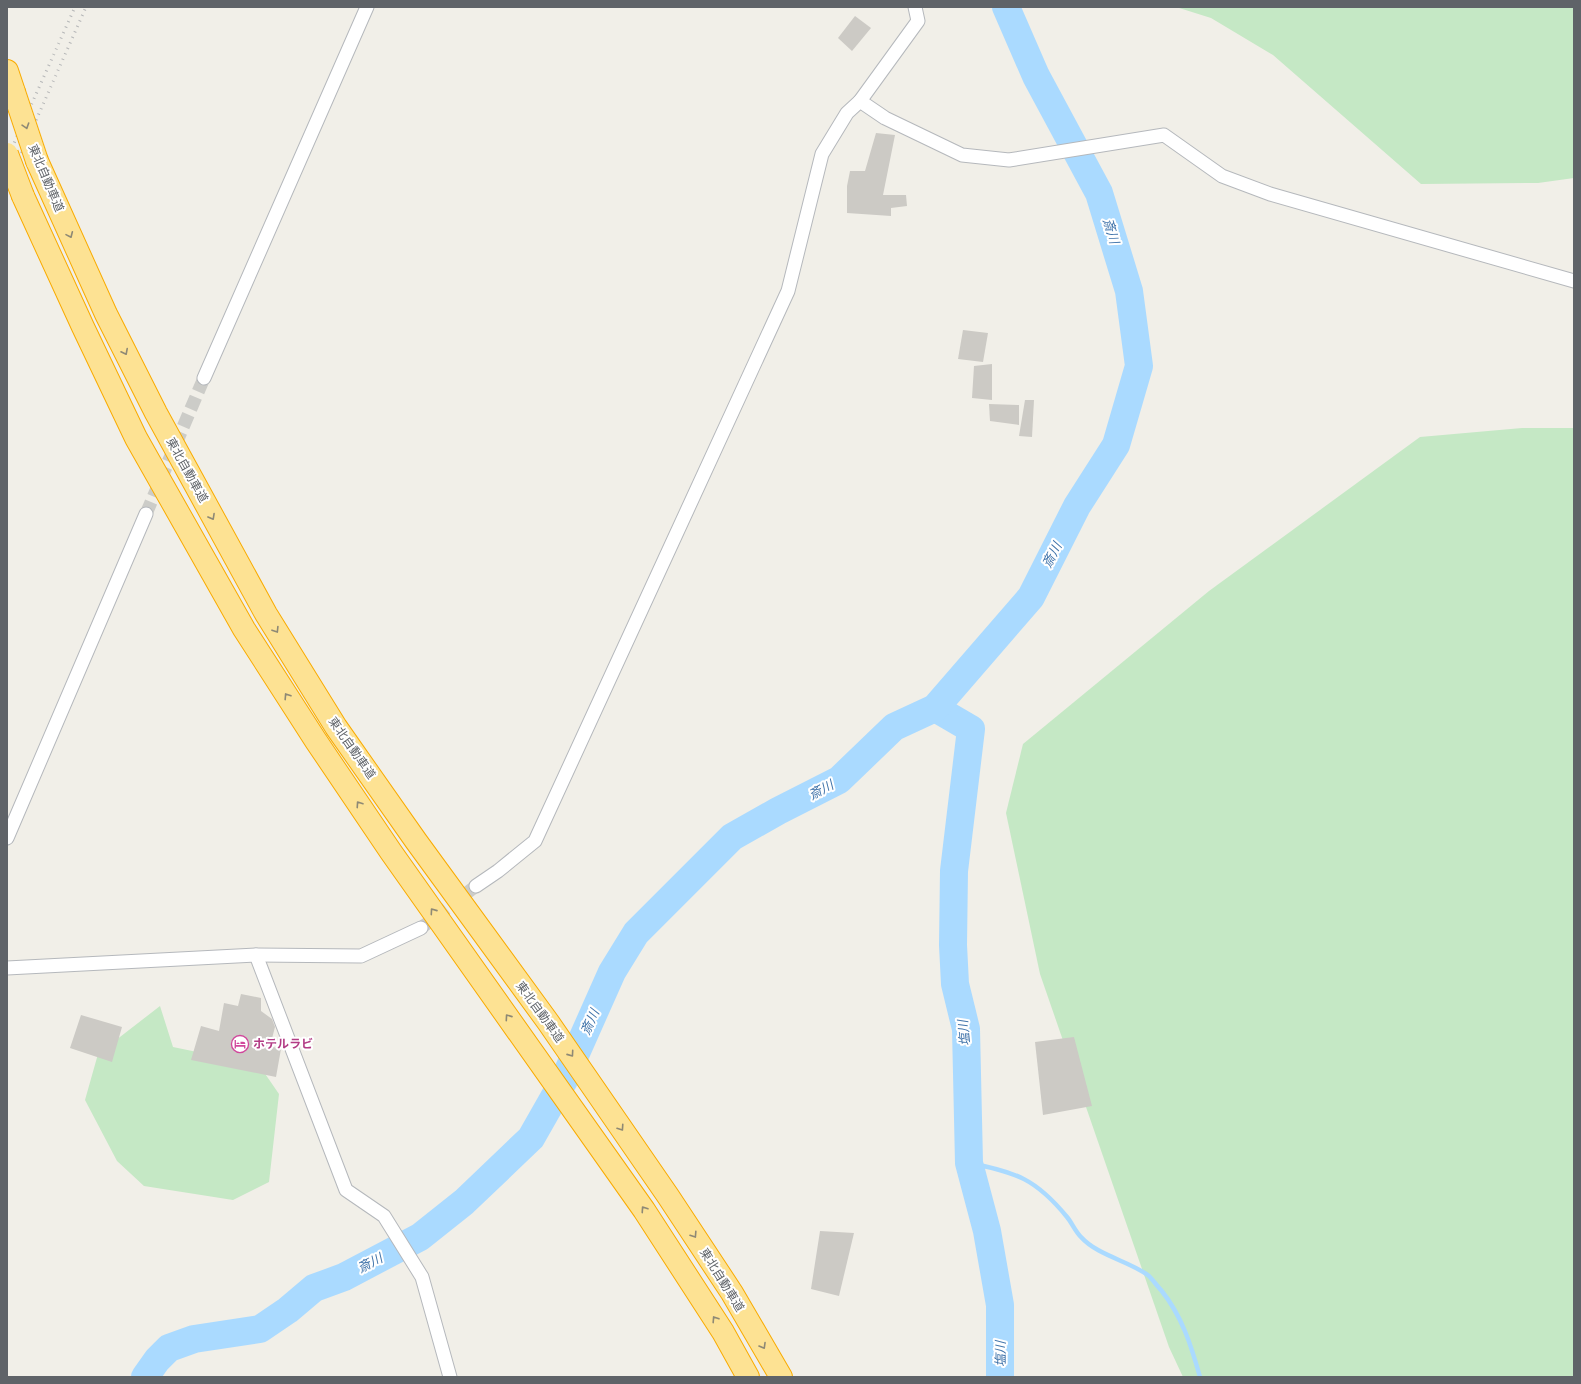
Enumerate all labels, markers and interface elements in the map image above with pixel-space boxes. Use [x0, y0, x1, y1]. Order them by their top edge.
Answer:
one-way arrow [21, 122, 29, 129]
street label: 東北自動車道 [24, 141, 68, 215]
water label: 斎川 [1098, 216, 1124, 248]
one-way arrow [66, 231, 74, 238]
one-way arrow [121, 348, 128, 356]
street label: 東北自動車道 [162, 434, 212, 506]
one-way arrow [208, 513, 215, 520]
water label: 斎川 [1038, 537, 1067, 571]
one-way arrow [271, 626, 279, 633]
one-way arrow [284, 693, 292, 700]
street label: 東北自動車道 [324, 713, 380, 783]
water label: 斎川 [805, 775, 839, 804]
one-way arrow [356, 801, 364, 808]
one-way arrow [430, 908, 438, 915]
street label: 東北自動車道 [512, 978, 568, 1046]
water label: 斎川 [576, 1004, 605, 1038]
one-way arrow [505, 1014, 513, 1021]
water label: 塩川 [953, 1017, 975, 1047]
hotel icon: ホテルラビ [230, 1034, 250, 1054]
place label: ホテルラビ [253, 1035, 313, 1053]
one-way arrow [566, 1050, 574, 1057]
one-way arrow [617, 1123, 624, 1130]
one-way arrow [642, 1207, 649, 1214]
one-way arrow [689, 1231, 696, 1238]
street label: 東北自動車道 [695, 1245, 749, 1315]
water label: 斎川 [354, 1248, 388, 1277]
one-way arrow [712, 1316, 720, 1323]
water label: 塩川 [991, 1339, 1010, 1367]
one-way arrow [758, 1342, 765, 1349]

